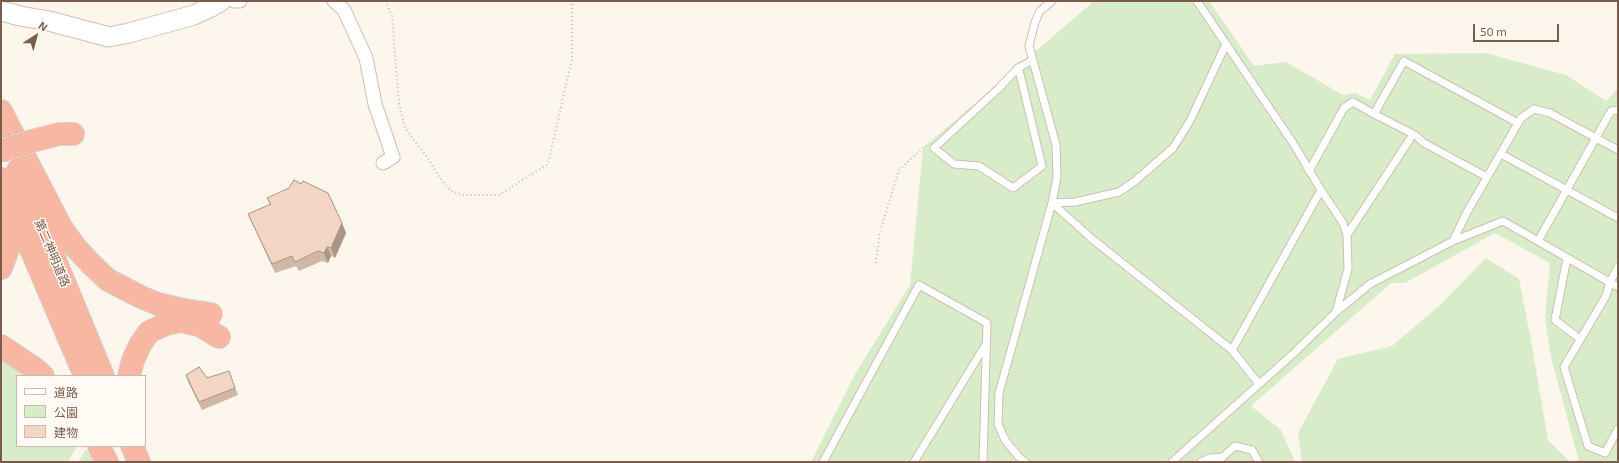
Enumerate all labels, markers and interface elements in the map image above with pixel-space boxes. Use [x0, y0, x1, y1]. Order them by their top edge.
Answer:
north arrow [16, 16, 56, 56]
scale bar [1475, 16, 1561, 42]
text: N [36, 18, 50, 33]
text: 50 m [1480, 24, 1507, 38]
street label: 第二神明道路 [31, 217, 73, 289]
legend [16, 375, 146, 447]
text: 道路 [54, 385, 78, 399]
text: 公園 [54, 405, 78, 419]
text: 建物 [54, 425, 78, 439]

